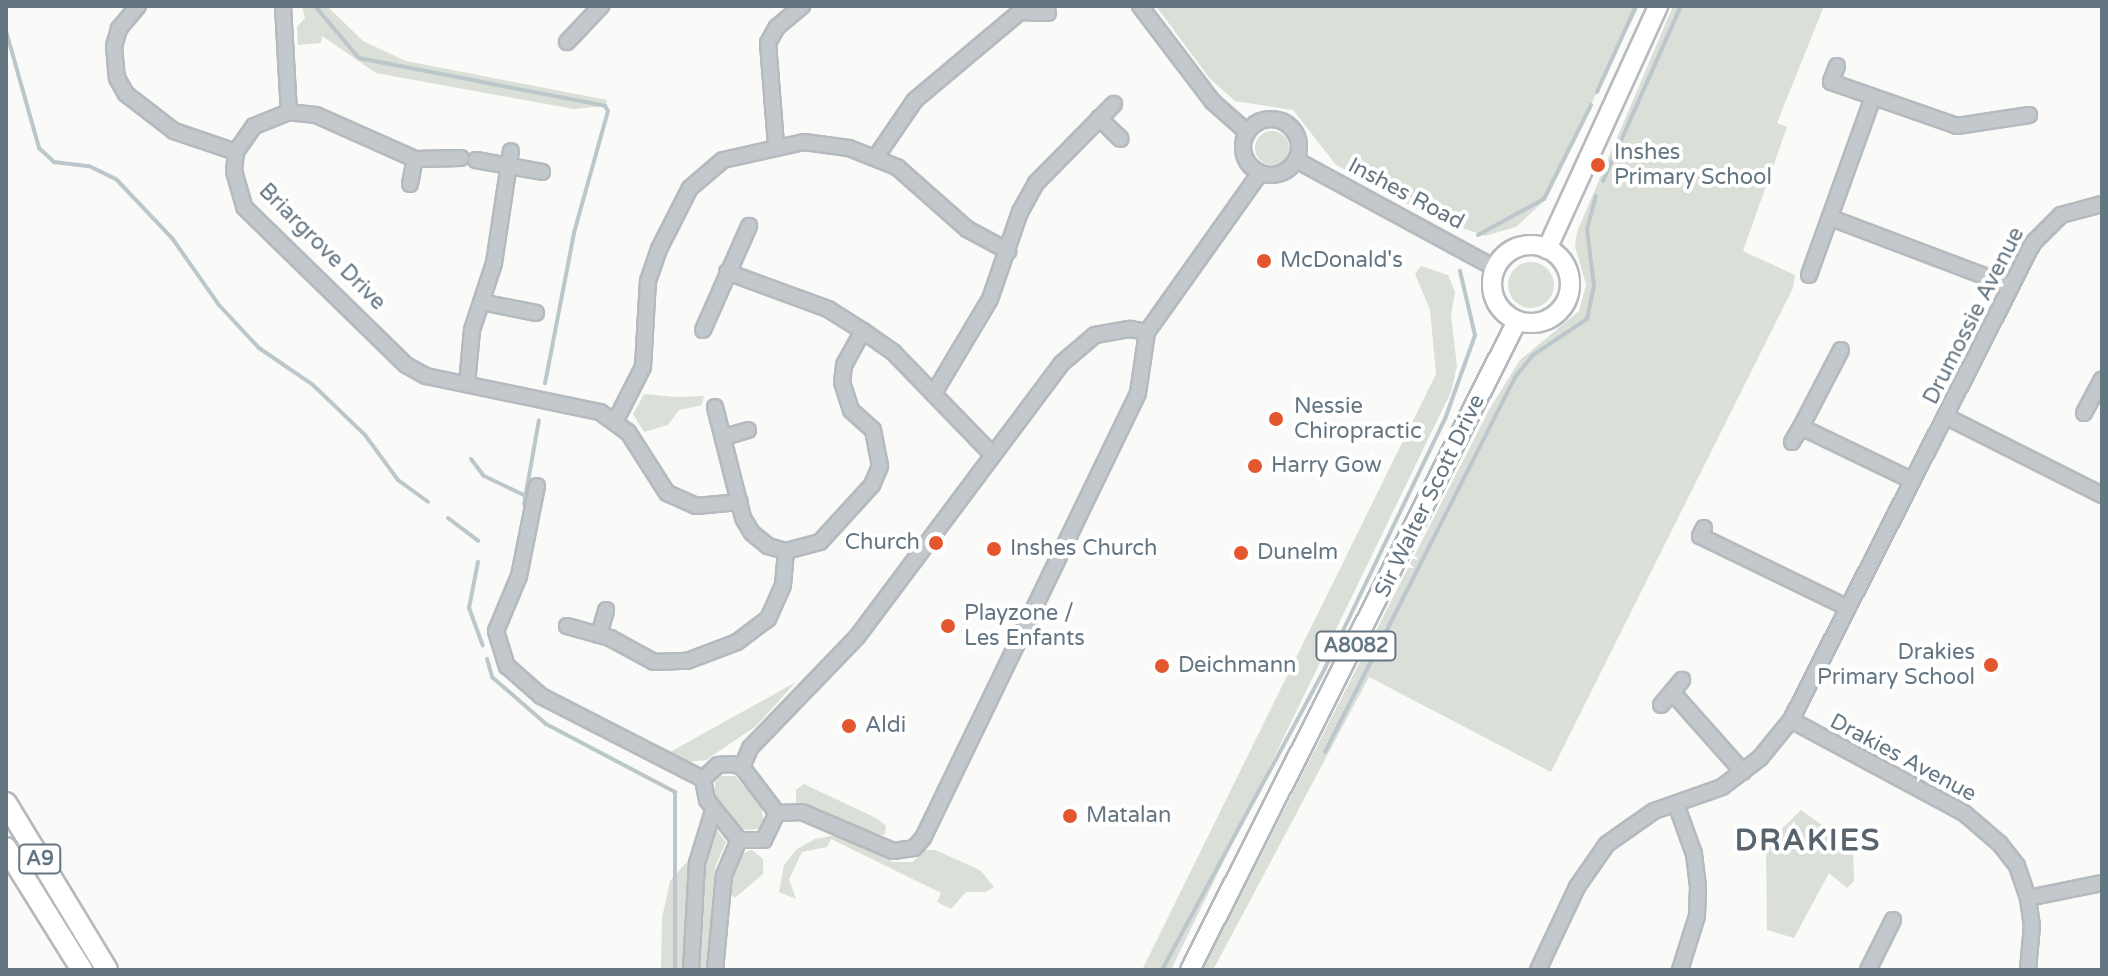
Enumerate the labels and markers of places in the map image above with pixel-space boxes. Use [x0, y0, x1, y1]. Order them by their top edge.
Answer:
place label: Inshes Primary School [1614, 139, 1772, 190]
marker: Inshes Primary School [1589, 156, 1607, 174]
place label: McDonald's [1280, 248, 1403, 274]
marker: McDonald's [1255, 252, 1273, 270]
place label: Nessie Chiropractic [1294, 393, 1422, 444]
marker: Nessie Chiropractic [1265, 408, 1287, 430]
place label: Harry Gow [1271, 453, 1382, 479]
marker: Harry Gow [1246, 457, 1264, 475]
place label: Church [845, 530, 920, 556]
marker: Church [927, 534, 945, 552]
place label: Inshes Church [1010, 536, 1157, 562]
marker: Inshes Church [985, 540, 1003, 558]
place label: Dunelm [1257, 540, 1338, 566]
marker: Dunelm [1232, 544, 1250, 562]
place label: Playzone / Les Enfants [964, 600, 1085, 652]
marker: Playzone / Les Enfants [939, 617, 957, 635]
place label: Drakies Primary School [1817, 639, 1975, 690]
place label: Deichmann [1178, 653, 1297, 679]
marker: Drakies Primary School [1982, 656, 2000, 674]
marker: Deichmann [1153, 657, 1171, 675]
place label: Aldi [865, 713, 906, 739]
marker: Aldi [840, 717, 858, 735]
place label: Matalan [1086, 803, 1171, 829]
marker: Matalan [1061, 807, 1079, 825]

